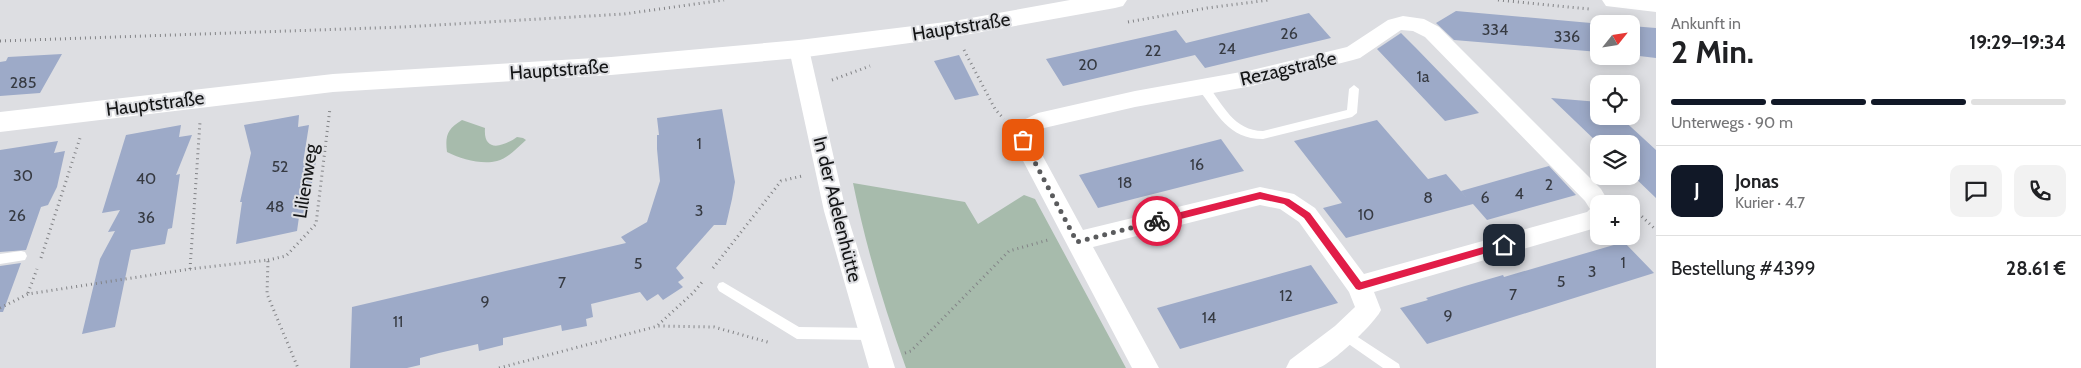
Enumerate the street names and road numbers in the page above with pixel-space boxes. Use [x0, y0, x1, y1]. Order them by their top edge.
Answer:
street label: Hauptstraße [910, 7, 1012, 46]
street label: Rezagstraße [1238, 46, 1339, 91]
street label: Hauptstraße [509, 55, 609, 84]
street label: Hauptstraße [105, 86, 206, 121]
street label: In der Adelenhütte [808, 134, 867, 285]
street label: Lilienweg [288, 142, 323, 220]

